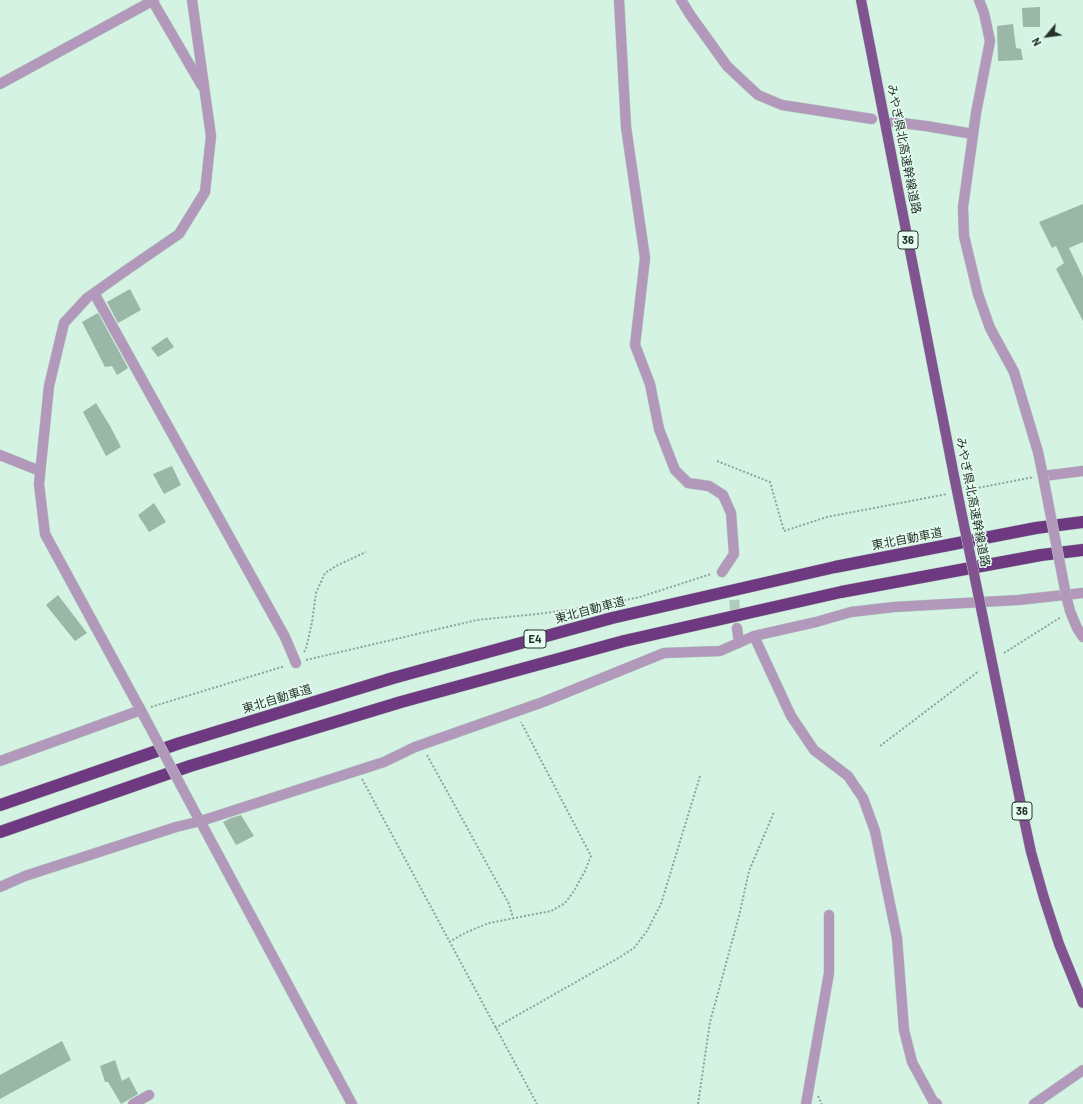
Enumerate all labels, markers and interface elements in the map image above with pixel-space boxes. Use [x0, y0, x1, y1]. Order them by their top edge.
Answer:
north arrow [1027, 16, 1067, 56]
text: N [1029, 36, 1044, 48]
street label: みやぎ県北高速幹線道路 [884, 83, 924, 215]
road number: 36 [898, 231, 918, 249]
street label: みやぎ県北高速幹線道路 [953, 436, 993, 568]
street label: 東北自動車道 [870, 525, 944, 553]
street label: 東北自動車道 [553, 594, 627, 626]
road number: E4 [524, 630, 546, 648]
street label: 東北自動車道 [240, 682, 314, 716]
road number: 36 [1012, 802, 1032, 820]

